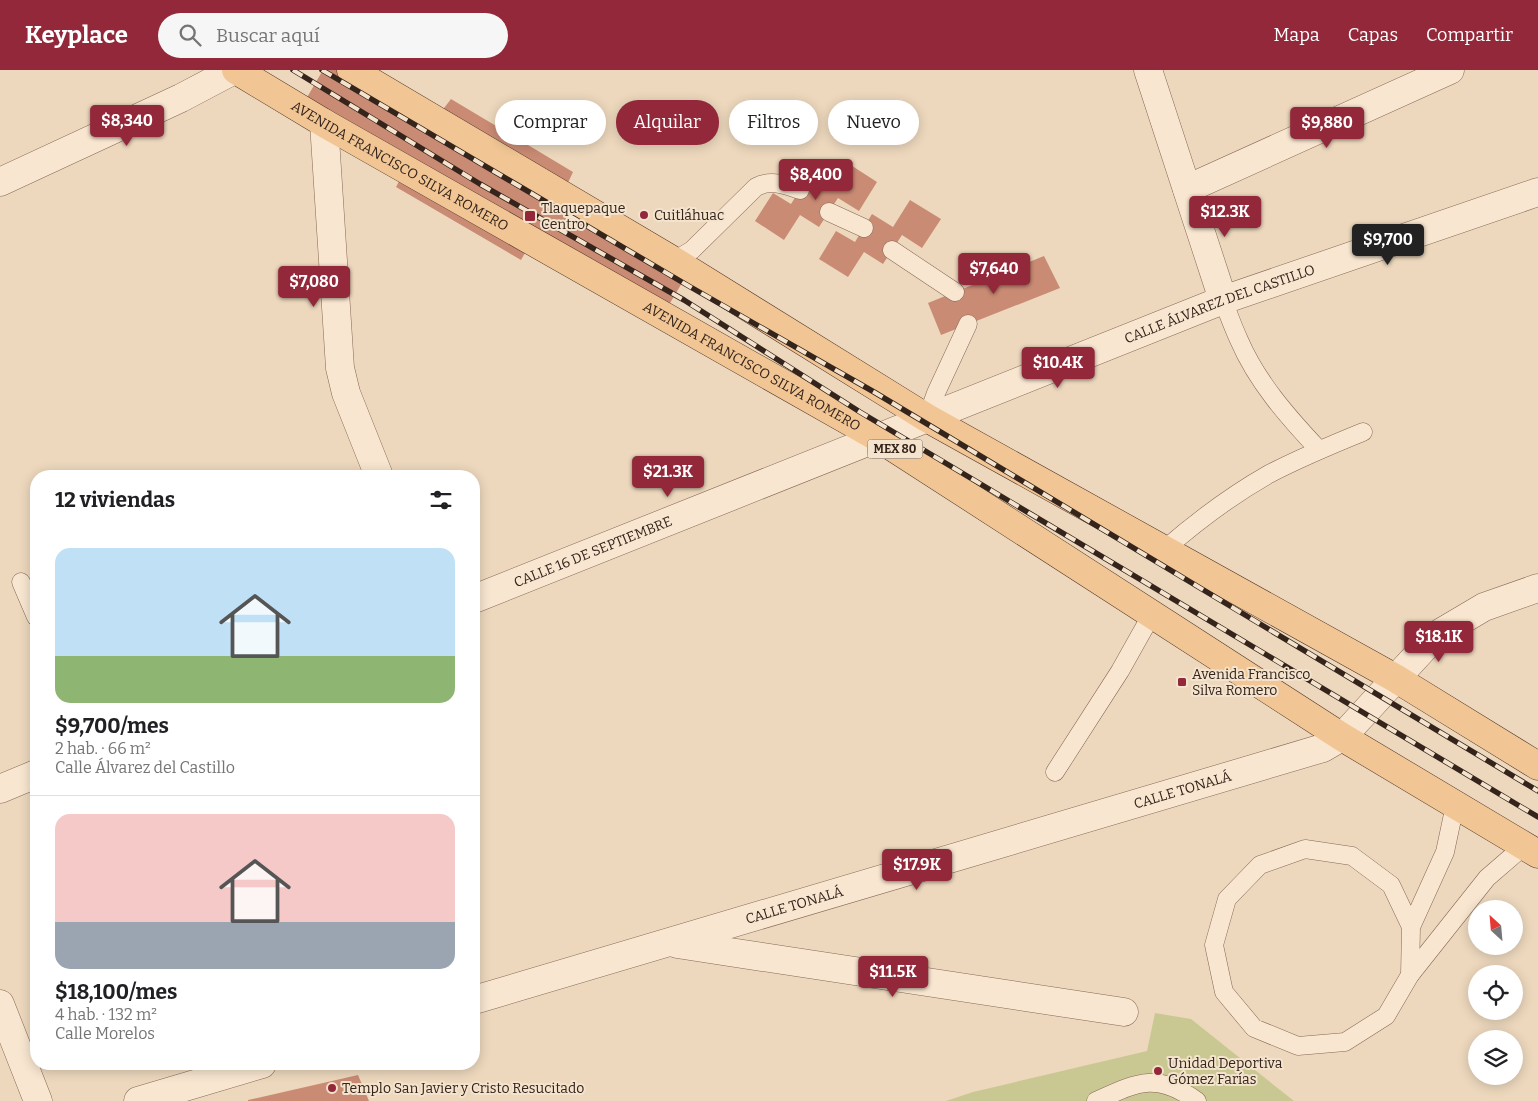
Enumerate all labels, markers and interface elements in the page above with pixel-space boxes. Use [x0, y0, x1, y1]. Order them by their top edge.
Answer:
search box [158, 13, 508, 58]
text: Keyplace [25, 21, 128, 49]
icon: search [176, 21, 204, 49]
text: Buscar aquí [216, 24, 320, 47]
text: Mapa [1274, 24, 1320, 46]
text: Capas [1348, 24, 1398, 46]
text: Compartir [1426, 24, 1513, 46]
street label: AVENIDA FRANCISCO SILVA ROMERO [288, 97, 512, 235]
chip: Comprar [495, 100, 606, 145]
chip: Alquilar [616, 100, 719, 145]
chip: Filtros [729, 100, 818, 145]
chip: Nuevo [828, 100, 919, 145]
pin: $8,340 [86, 104, 168, 147]
pin: $9,880 [1286, 106, 1368, 149]
text: $8,340 [101, 111, 153, 130]
text: $9,880 [1301, 113, 1353, 132]
pin: $8,400 [775, 158, 857, 201]
text: $8,400 [790, 165, 842, 184]
pin: $12.3K [1184, 196, 1266, 238]
place label: Tlaquepaque Centro [541, 200, 625, 233]
text: $12.3K [1200, 202, 1250, 221]
place label: Cuitláhuac [654, 207, 724, 224]
marker: Tlaquepaque Centro [523, 209, 537, 223]
marker: Cuitláhuac [638, 209, 650, 221]
pin: $9,700 [1347, 224, 1429, 266]
text: $9,700 [1363, 230, 1413, 249]
pin: $7,640 [953, 252, 1035, 295]
text: $7,640 [969, 259, 1019, 278]
street label: CALLE ÁLVAREZ DEL CASTILLO [1122, 261, 1317, 347]
pin: $7,080 [273, 266, 355, 308]
text: $7,080 [289, 272, 339, 291]
street label: AVENIDA FRANCISCO SILVA ROMERO [640, 298, 864, 435]
pin: $10.4K [1017, 346, 1099, 389]
text: $10.4K [1033, 353, 1083, 372]
road number: MEX 80 [868, 439, 922, 458]
pin: $21.3K [627, 456, 709, 498]
text: $21.3K [643, 462, 693, 481]
icon: filters [427, 486, 455, 514]
text: 12 viviendas [55, 487, 175, 513]
street label: CALLE 16 DE SEPTIEMBRE [511, 512, 674, 591]
icon: home [210, 581, 300, 671]
pin: $18.1K [1398, 620, 1480, 663]
text: $18.1K [1415, 627, 1463, 646]
place label: Avenida Francisco Silva Romero [1192, 666, 1310, 699]
marker: Avenida Francisco Silva Romero [1176, 676, 1188, 688]
text: $9,700/mes [55, 713, 169, 739]
text: 2 hab. · 66 m² [55, 739, 151, 758]
text: Calle Álvarez del Castillo [55, 758, 235, 777]
street label: CALLE TONALÁ [1132, 766, 1233, 812]
icon: home [210, 846, 300, 936]
pin: $17.9K [876, 848, 958, 891]
text: $17.9K [893, 855, 941, 874]
street label: CALLE TONALÁ [743, 881, 845, 927]
north arrow [1468, 900, 1522, 955]
map controls [1468, 900, 1523, 1085]
pin: $11.5K [852, 956, 934, 998]
text: $11.5K [869, 962, 917, 981]
button: locate [1468, 965, 1523, 1020]
text: $18,100/mes [55, 979, 177, 1005]
text: 4 hab. · 132 m² [55, 1005, 157, 1024]
text: Calle Morelos [55, 1024, 155, 1043]
button: layers [1468, 1030, 1523, 1085]
place label: Unidad Deportiva Gómez Farías [1168, 1055, 1283, 1088]
marker: Unidad Deportiva Gómez Farías [1152, 1065, 1164, 1077]
place label: Templo San Javier y Cristo Resucitado [342, 1080, 584, 1097]
marker: Templo San Javier y Cristo Resucitado [326, 1082, 338, 1094]

